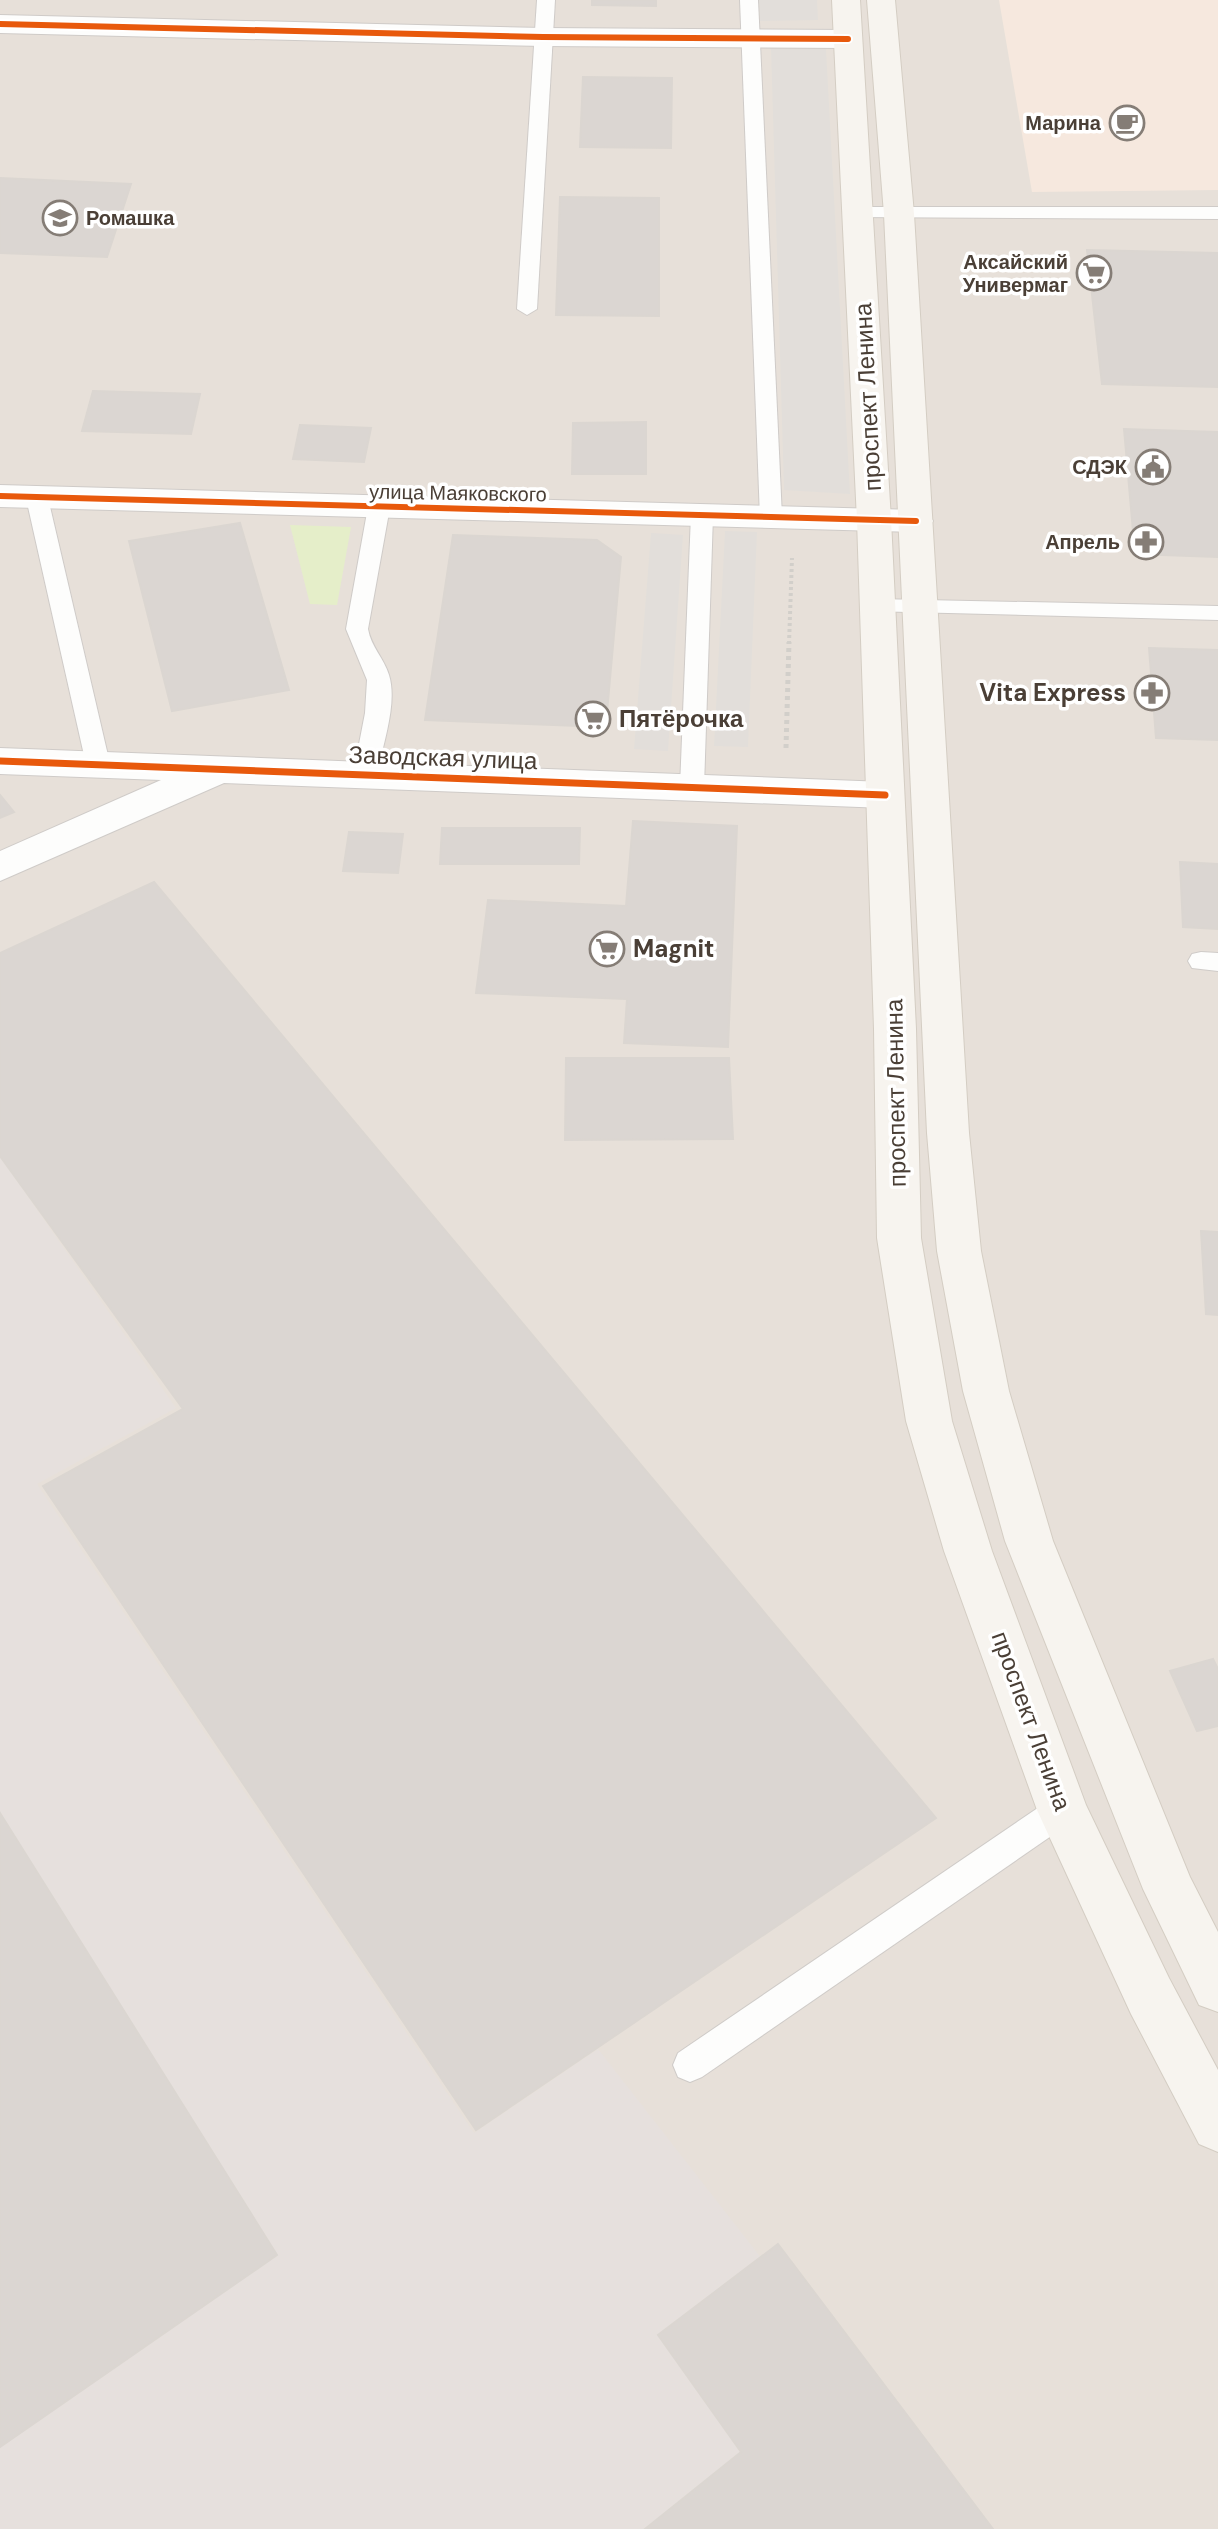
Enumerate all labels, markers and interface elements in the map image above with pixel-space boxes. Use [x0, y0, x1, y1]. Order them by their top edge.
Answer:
cafe icon: Марина [1108, 104, 1146, 142]
place label: Марина [1025, 110, 1102, 136]
school or university icon: Ромашка [41, 199, 79, 237]
place label: Ромашка [86, 205, 175, 231]
place label: Аксайский Универмаг [963, 249, 1068, 298]
supermarket icon: Аксайский Универмаг [1075, 254, 1113, 292]
street label: проспект Ленина [847, 301, 888, 492]
public building icon: СДЭК [1134, 448, 1172, 486]
place label: СДЭК [1072, 454, 1128, 480]
street label: улица Маяковского [369, 478, 547, 508]
pharmacy icon: Апрель [1127, 523, 1165, 561]
place label: Апрель [1045, 529, 1120, 555]
pharmacy icon: Vita Express [1133, 674, 1171, 712]
place label: Vita Express [979, 677, 1126, 708]
supermarket icon: Пятёрочка [574, 700, 612, 738]
place label: Пятёрочка [619, 703, 744, 734]
street label: Заводская улица [348, 739, 539, 776]
supermarket icon: Magnit [588, 930, 626, 968]
place label: Magnit [633, 933, 714, 964]
street label: проспект Ленина [878, 998, 913, 1188]
street label: проспект Ленина [985, 1627, 1078, 1815]

